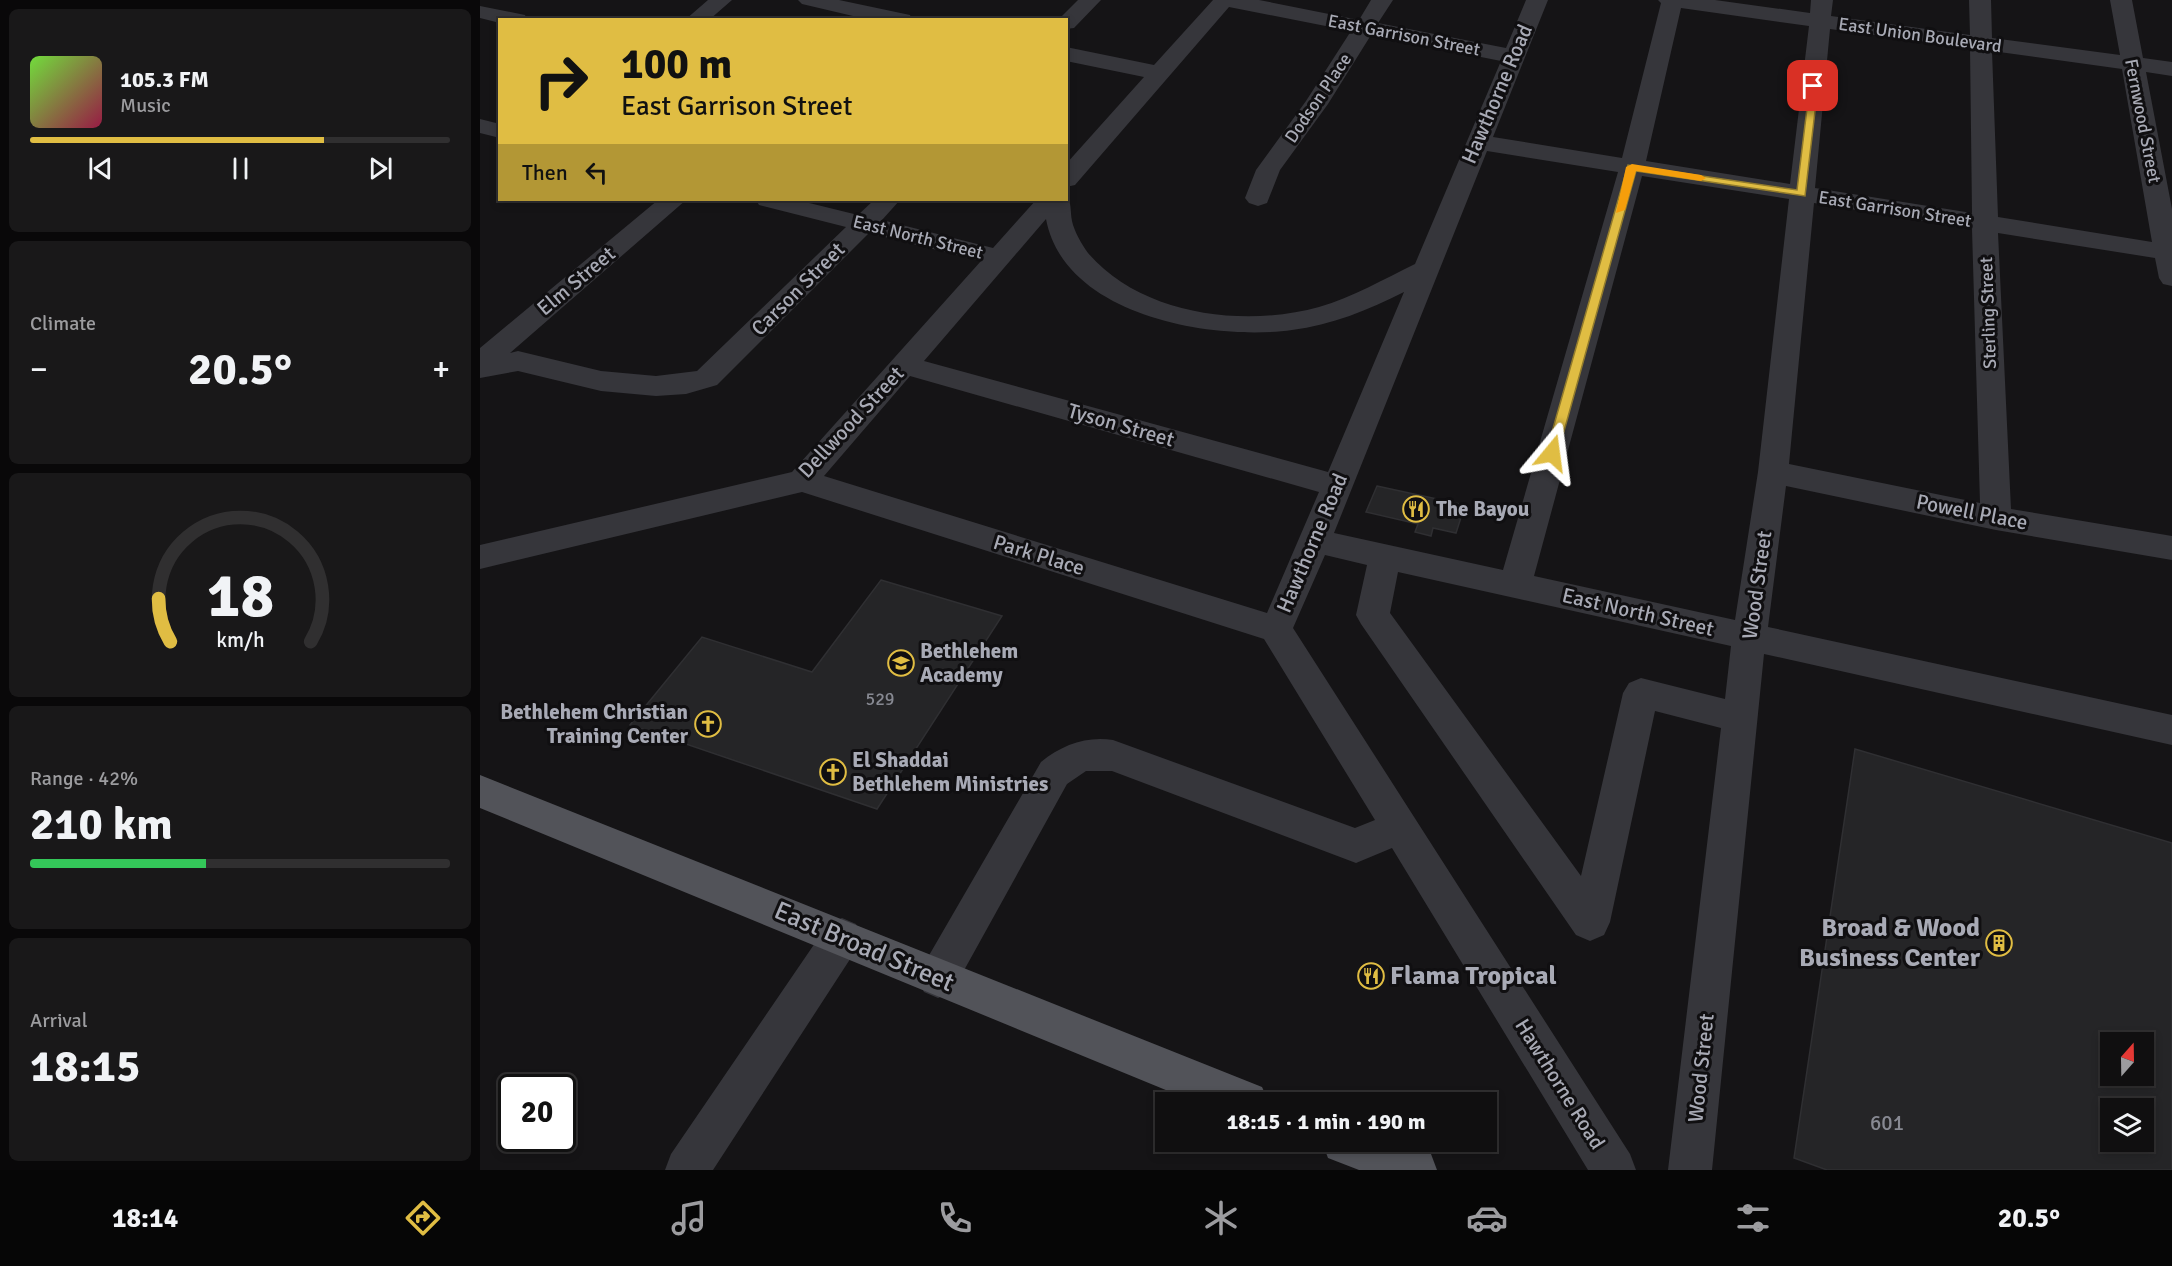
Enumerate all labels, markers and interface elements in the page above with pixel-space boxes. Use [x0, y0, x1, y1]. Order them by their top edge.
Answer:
street label: East Garrison Street [1326, 9, 1482, 61]
street label: East Union Boulevard [1837, 13, 2003, 57]
street label: Hawthorne Road [1456, 20, 1538, 168]
text: 100 m [621, 39, 732, 90]
icon: right [522, 42, 600, 120]
street label: Dodson Place [1280, 49, 1356, 147]
street label: Fernwood Street [2120, 57, 2166, 185]
pin [1787, 60, 1838, 111]
text: 105.3 FM [120, 66, 209, 93]
icon: arrive [1796, 69, 1829, 102]
text: East Garrison Street [621, 90, 853, 123]
text: Music [120, 93, 171, 118]
icon: previous [84, 152, 117, 185]
icon: pause [224, 152, 257, 185]
icon: next [364, 152, 397, 185]
icon: left [580, 156, 613, 189]
text: Then [522, 159, 568, 186]
street label: East Garrison Street [1817, 186, 1973, 232]
street label: East North Street [851, 210, 985, 264]
street label: Carson Street [746, 237, 850, 341]
street label: Elm Street [532, 241, 620, 321]
street label: Sterling Street [1975, 257, 2001, 369]
text: Climate [30, 311, 96, 336]
text: 20.5° [188, 342, 292, 397]
text: − [30, 349, 48, 390]
text: + [432, 349, 450, 390]
street label: Dellwood Street [793, 361, 909, 483]
street label: Tyson Street [1065, 397, 1177, 453]
position arrow [1520, 421, 1584, 485]
street label: Hawthorne Road [1271, 469, 1353, 617]
street label: Powell Place [1914, 488, 2030, 536]
restaurant icon: The Bayou [1401, 494, 1431, 524]
place label: The Bayou [1436, 496, 1529, 522]
street label: Park Place [990, 529, 1088, 581]
street label: Wood Street [1737, 529, 1777, 641]
text: 18 [206, 557, 274, 634]
street label: East North Street [1560, 582, 1716, 642]
text: km/h [216, 627, 264, 653]
place label: Bethlehem Academy [920, 638, 1018, 688]
school or university icon: Bethlehem Academy [886, 648, 916, 678]
house number: 529 [865, 688, 895, 710]
place label: Bethlehem Christian Training Center [500, 699, 689, 749]
church icon: Bethlehem Christian Training Center [693, 709, 723, 739]
place label: El Shaddai Bethlehem Ministries [852, 747, 1048, 797]
church icon: El Shaddai Bethlehem Ministries [818, 757, 848, 787]
text: Range · 42% [30, 766, 138, 791]
text: 210 km [30, 797, 173, 852]
street label: East Broad Street [769, 895, 959, 999]
place label: Broad & Wood Business Center [1799, 912, 1981, 974]
building icon: Broad & Wood Business Center [1984, 928, 2014, 958]
place label: Flama Tropical [1390, 960, 1557, 992]
restaurant icon: Flama Tropical [1356, 961, 1386, 991]
text: Arrival [30, 1008, 88, 1033]
street label: Wood Street [1682, 1012, 1720, 1124]
street label: Hawthorne Road [1509, 1014, 1611, 1154]
north arrow [2100, 1032, 2154, 1086]
map controls [2100, 1032, 2154, 1152]
text: 18:15 [30, 1039, 140, 1094]
speed limit sign: 20 [498, 1074, 576, 1152]
button: layers [2100, 1098, 2154, 1152]
text: 18:15 · 1 min · 190 m [1226, 1108, 1426, 1135]
house number: 601 [1870, 1110, 1904, 1136]
icon: directions [402, 1197, 444, 1239]
icon: music [668, 1197, 710, 1239]
icon: phone [934, 1197, 976, 1239]
icon: climate [1200, 1197, 1242, 1239]
icon: car [1466, 1197, 1508, 1239]
icon: filters [1732, 1197, 1774, 1239]
text: 18:14 [112, 1202, 178, 1235]
text: 20.5° [1998, 1202, 2060, 1235]

